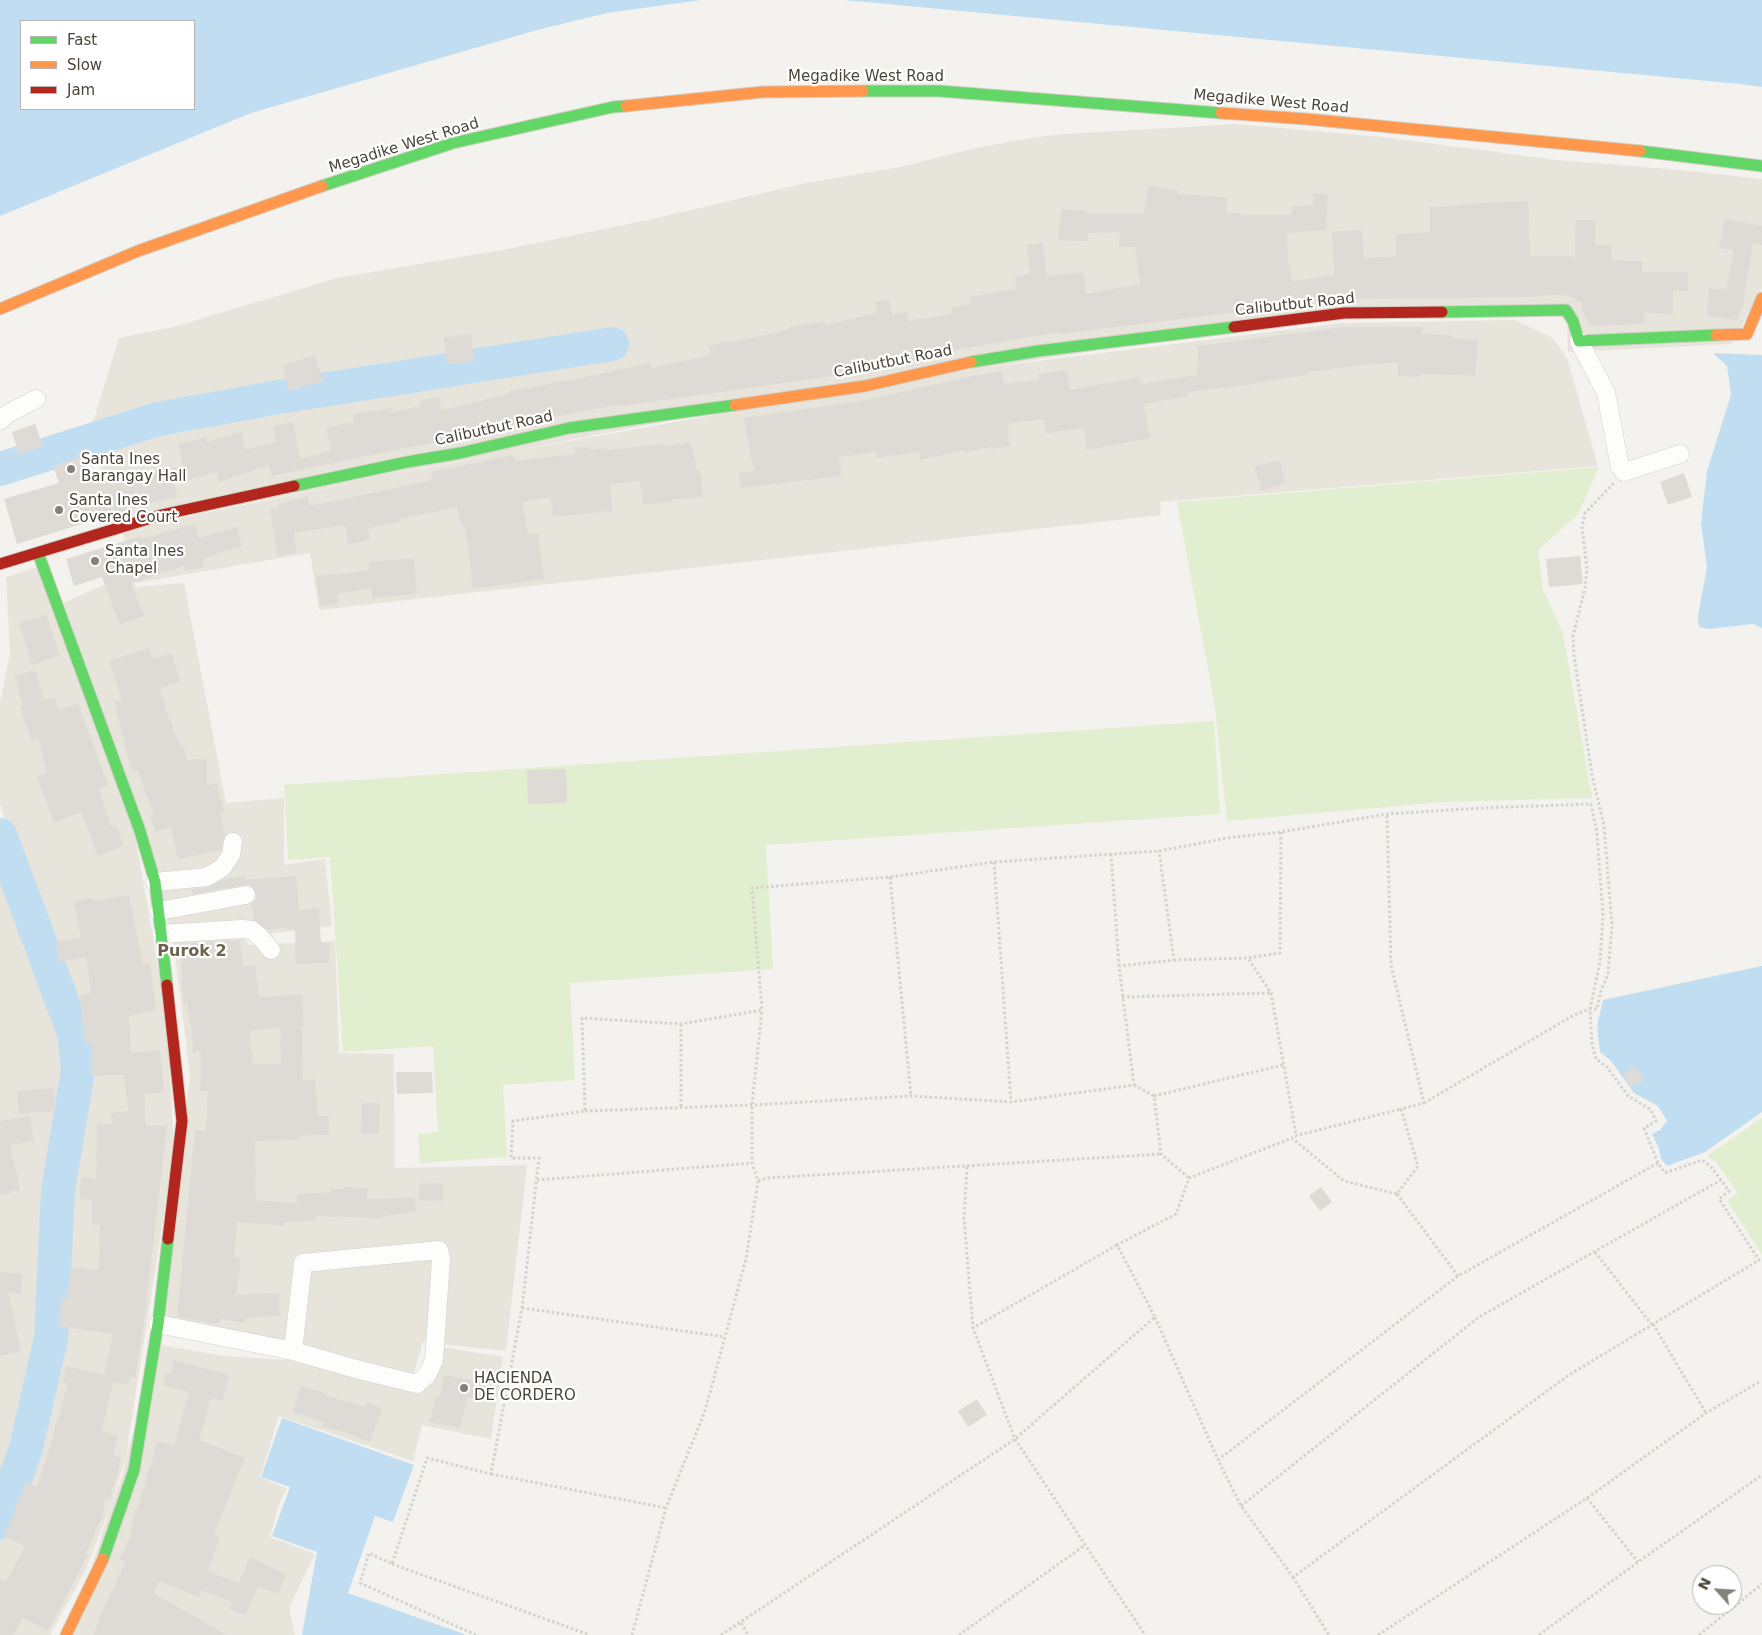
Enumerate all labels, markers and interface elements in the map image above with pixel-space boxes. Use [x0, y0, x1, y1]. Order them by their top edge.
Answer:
legend [20, 20, 195, 110]
text: Fast [67, 31, 97, 49]
text: Slow [67, 56, 102, 74]
street label: Megadike West Road [788, 68, 944, 86]
text: Jam [67, 81, 95, 99]
street label: Megadike West Road [1193, 86, 1349, 118]
street label: Megadike West Road [327, 115, 481, 177]
street label: Calibutbut Road [1234, 290, 1356, 320]
street label: Calibutbut Road [832, 342, 954, 382]
street label: Calibutbut Road [433, 408, 555, 450]
place label: Santa Ines Barangay Hall [81, 451, 187, 486]
marker: Santa Ines Barangay Hall [65, 463, 77, 475]
place label: Santa Ines Covered Court [69, 492, 177, 527]
marker: Santa Ines Covered Court [53, 504, 65, 516]
place label: Santa Ines Chapel [105, 543, 184, 578]
marker: Santa Ines Chapel [89, 555, 101, 567]
district label: Purok 2 [157, 942, 227, 962]
place label: HACIENDA DE CORDERO [474, 1370, 576, 1405]
marker: HACIENDA DE CORDERO [458, 1382, 470, 1394]
north arrow [1692, 1565, 1742, 1615]
text: N [1695, 1575, 1714, 1593]

